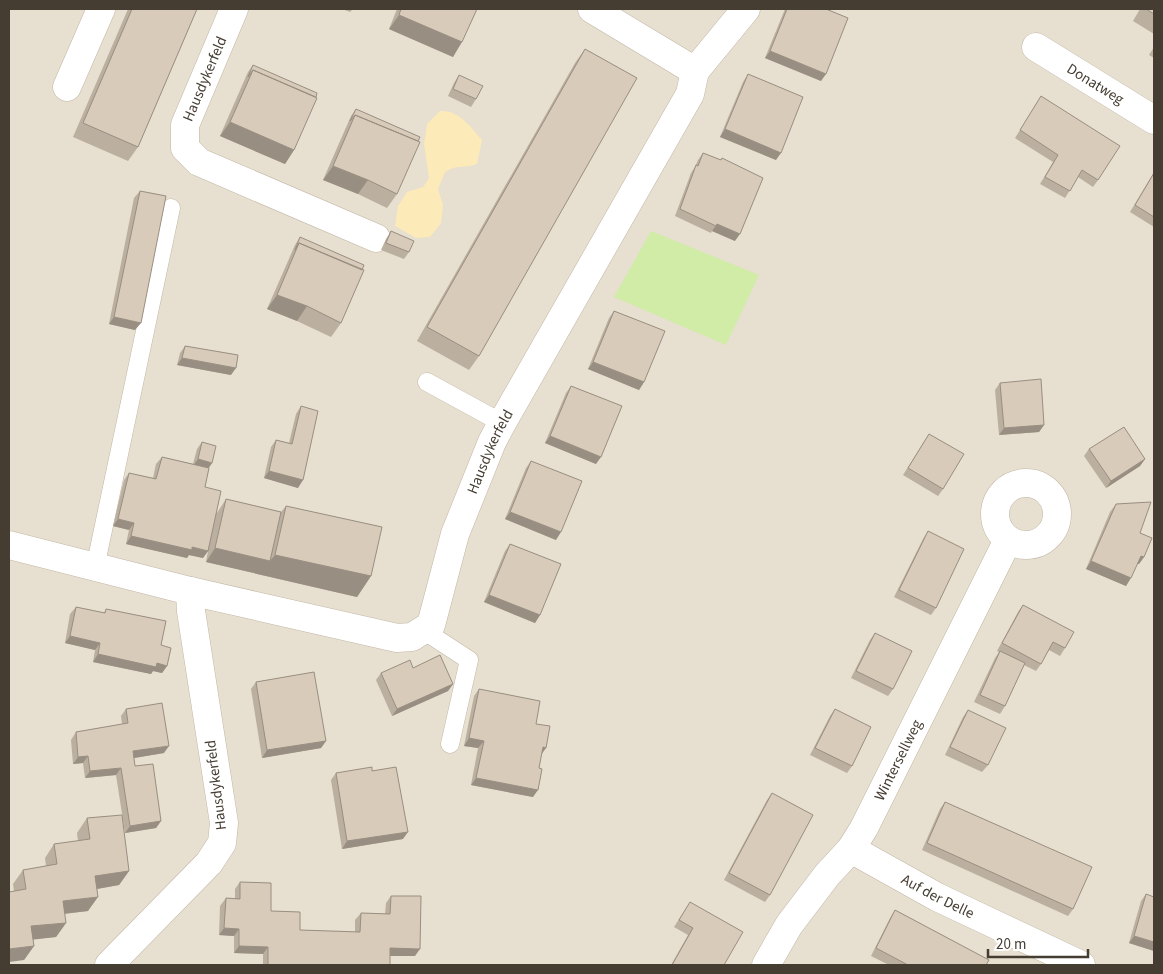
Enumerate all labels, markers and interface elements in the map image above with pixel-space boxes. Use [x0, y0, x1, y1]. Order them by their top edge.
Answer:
street label: Hausdykerfeld [178, 33, 232, 125]
street label: Donatweg [1063, 58, 1128, 110]
street label: Hausdykerfeld [462, 406, 518, 497]
street label: Wintersellweg [869, 716, 927, 804]
street label: Hausdykerfeld [200, 739, 232, 831]
street label: Auf der Delle [898, 869, 978, 924]
scale bar [988, 926, 1088, 958]
text: 20 m [996, 934, 1026, 955]

